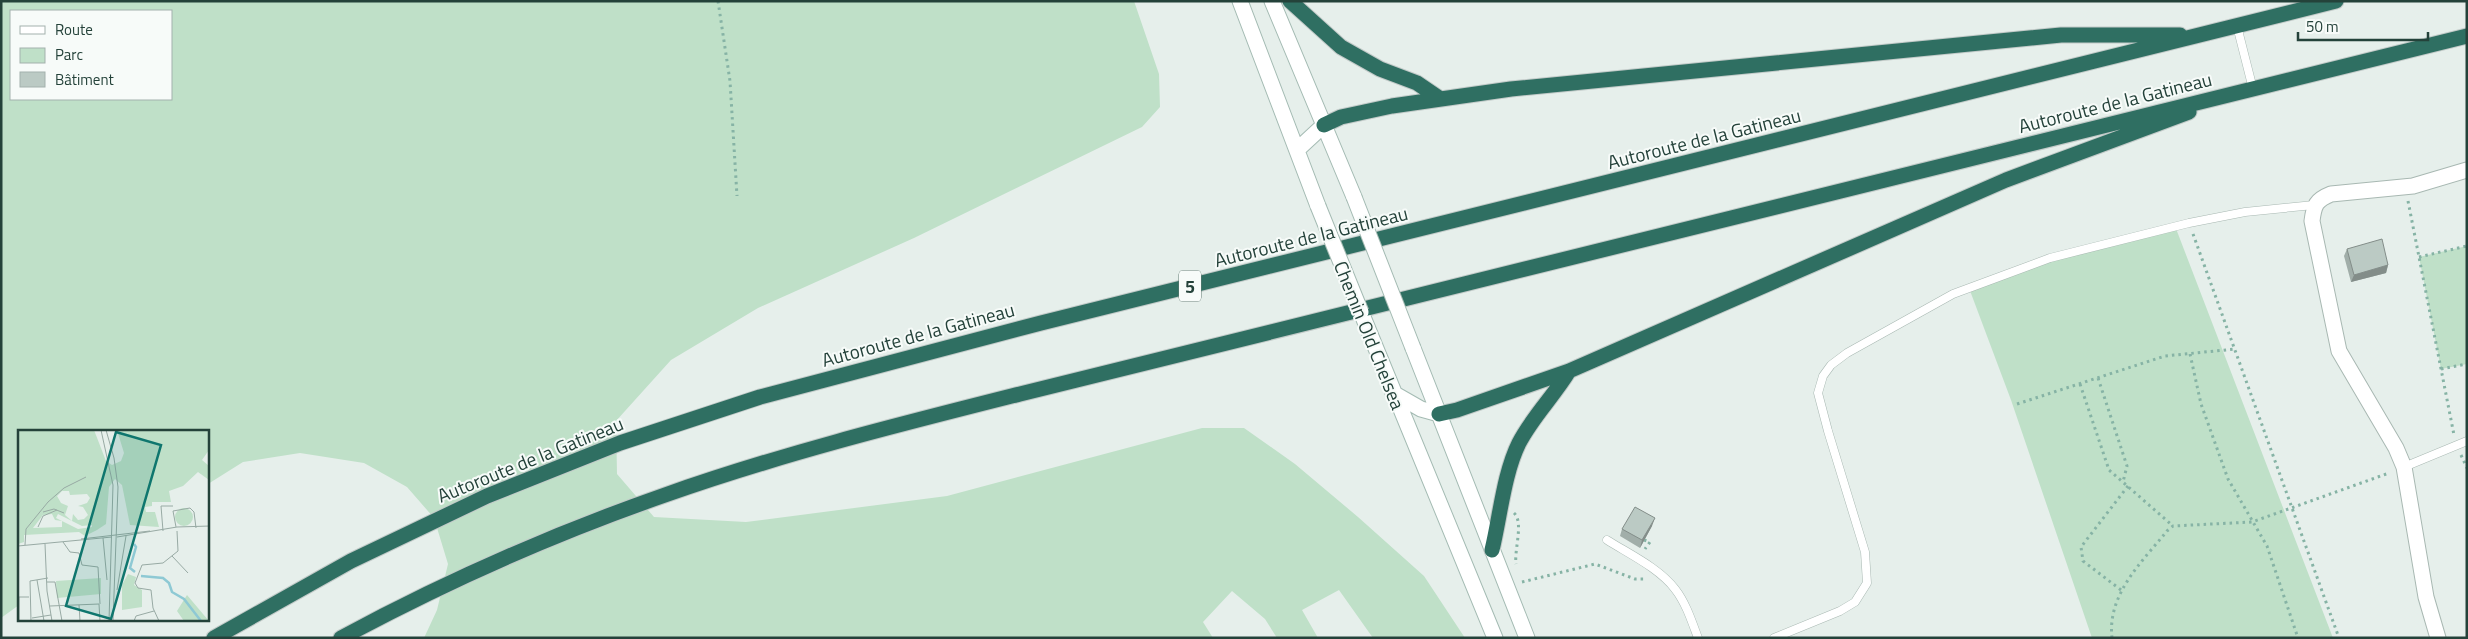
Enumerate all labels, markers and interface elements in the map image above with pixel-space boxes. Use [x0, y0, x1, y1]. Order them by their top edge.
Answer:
legend [10, 10, 172, 100]
scale bar [2298, 10, 2428, 42]
text: 50 m [2306, 15, 2339, 38]
text: Route [55, 18, 93, 41]
text: Parc [55, 43, 83, 66]
street label: Autoroute de la Gatineau [2015, 64, 2215, 140]
text: Bâtiment [55, 68, 114, 91]
street label: Autoroute de la Gatineau [1604, 100, 1804, 176]
street label: Autoroute de la Gatineau [1211, 198, 1411, 274]
street label: Chemin Old Chelsea [1327, 256, 1413, 414]
road number: 5 [1179, 270, 1201, 302]
street label: Autoroute de la Gatineau [818, 294, 1018, 374]
street label: Autoroute de la Gatineau [433, 408, 627, 510]
inset map [18, 430, 209, 622]

